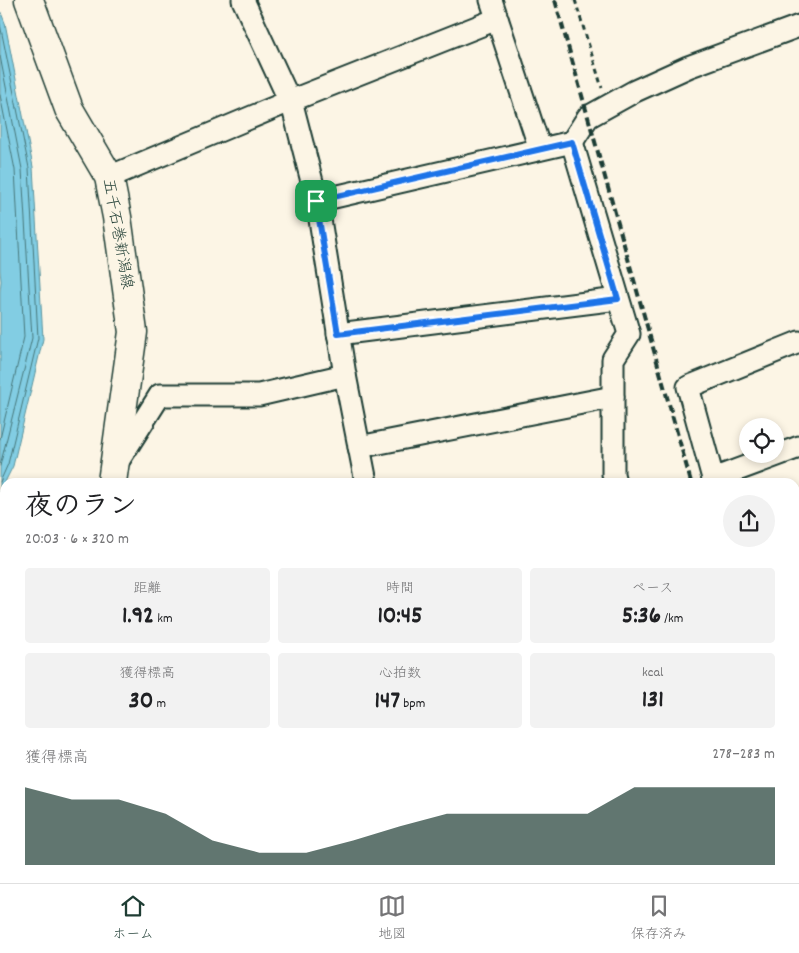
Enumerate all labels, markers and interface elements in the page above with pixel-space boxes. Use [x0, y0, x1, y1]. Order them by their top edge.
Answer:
street label: 五千石巻新潟線 [96, 177, 138, 291]
pin [295, 180, 337, 222]
icon: arrive [302, 187, 330, 215]
map controls [739, 418, 784, 463]
button: locate [739, 418, 784, 463]
text: 夜のラン [25, 489, 137, 529]
button: share [723, 495, 775, 547]
text: 20:03 · 6 × 320 m [25, 528, 129, 551]
text: 距離 [133, 579, 161, 599]
text: 時間 [386, 579, 414, 599]
text: ペース [632, 579, 673, 599]
text: 1.92 [122, 599, 154, 635]
text: 10:45 [377, 599, 423, 635]
text: 5:36 [622, 599, 661, 635]
text: km [154, 609, 173, 629]
text: /km [661, 609, 683, 629]
text: kcal [642, 663, 663, 683]
text: 獲得標高 [119, 664, 175, 684]
text: 心拍数 [379, 664, 421, 684]
text: 131 [642, 683, 664, 719]
text: 30 [129, 684, 153, 720]
text: 147 [375, 684, 400, 720]
text: m [153, 694, 166, 714]
text: bpm [400, 694, 425, 714]
text: 278–283 m [712, 743, 775, 766]
text: 獲得標高 [25, 747, 89, 770]
tab: ホーム [112, 892, 154, 945]
tab: 地図 [378, 892, 406, 945]
tab: 保存済み [631, 892, 687, 945]

